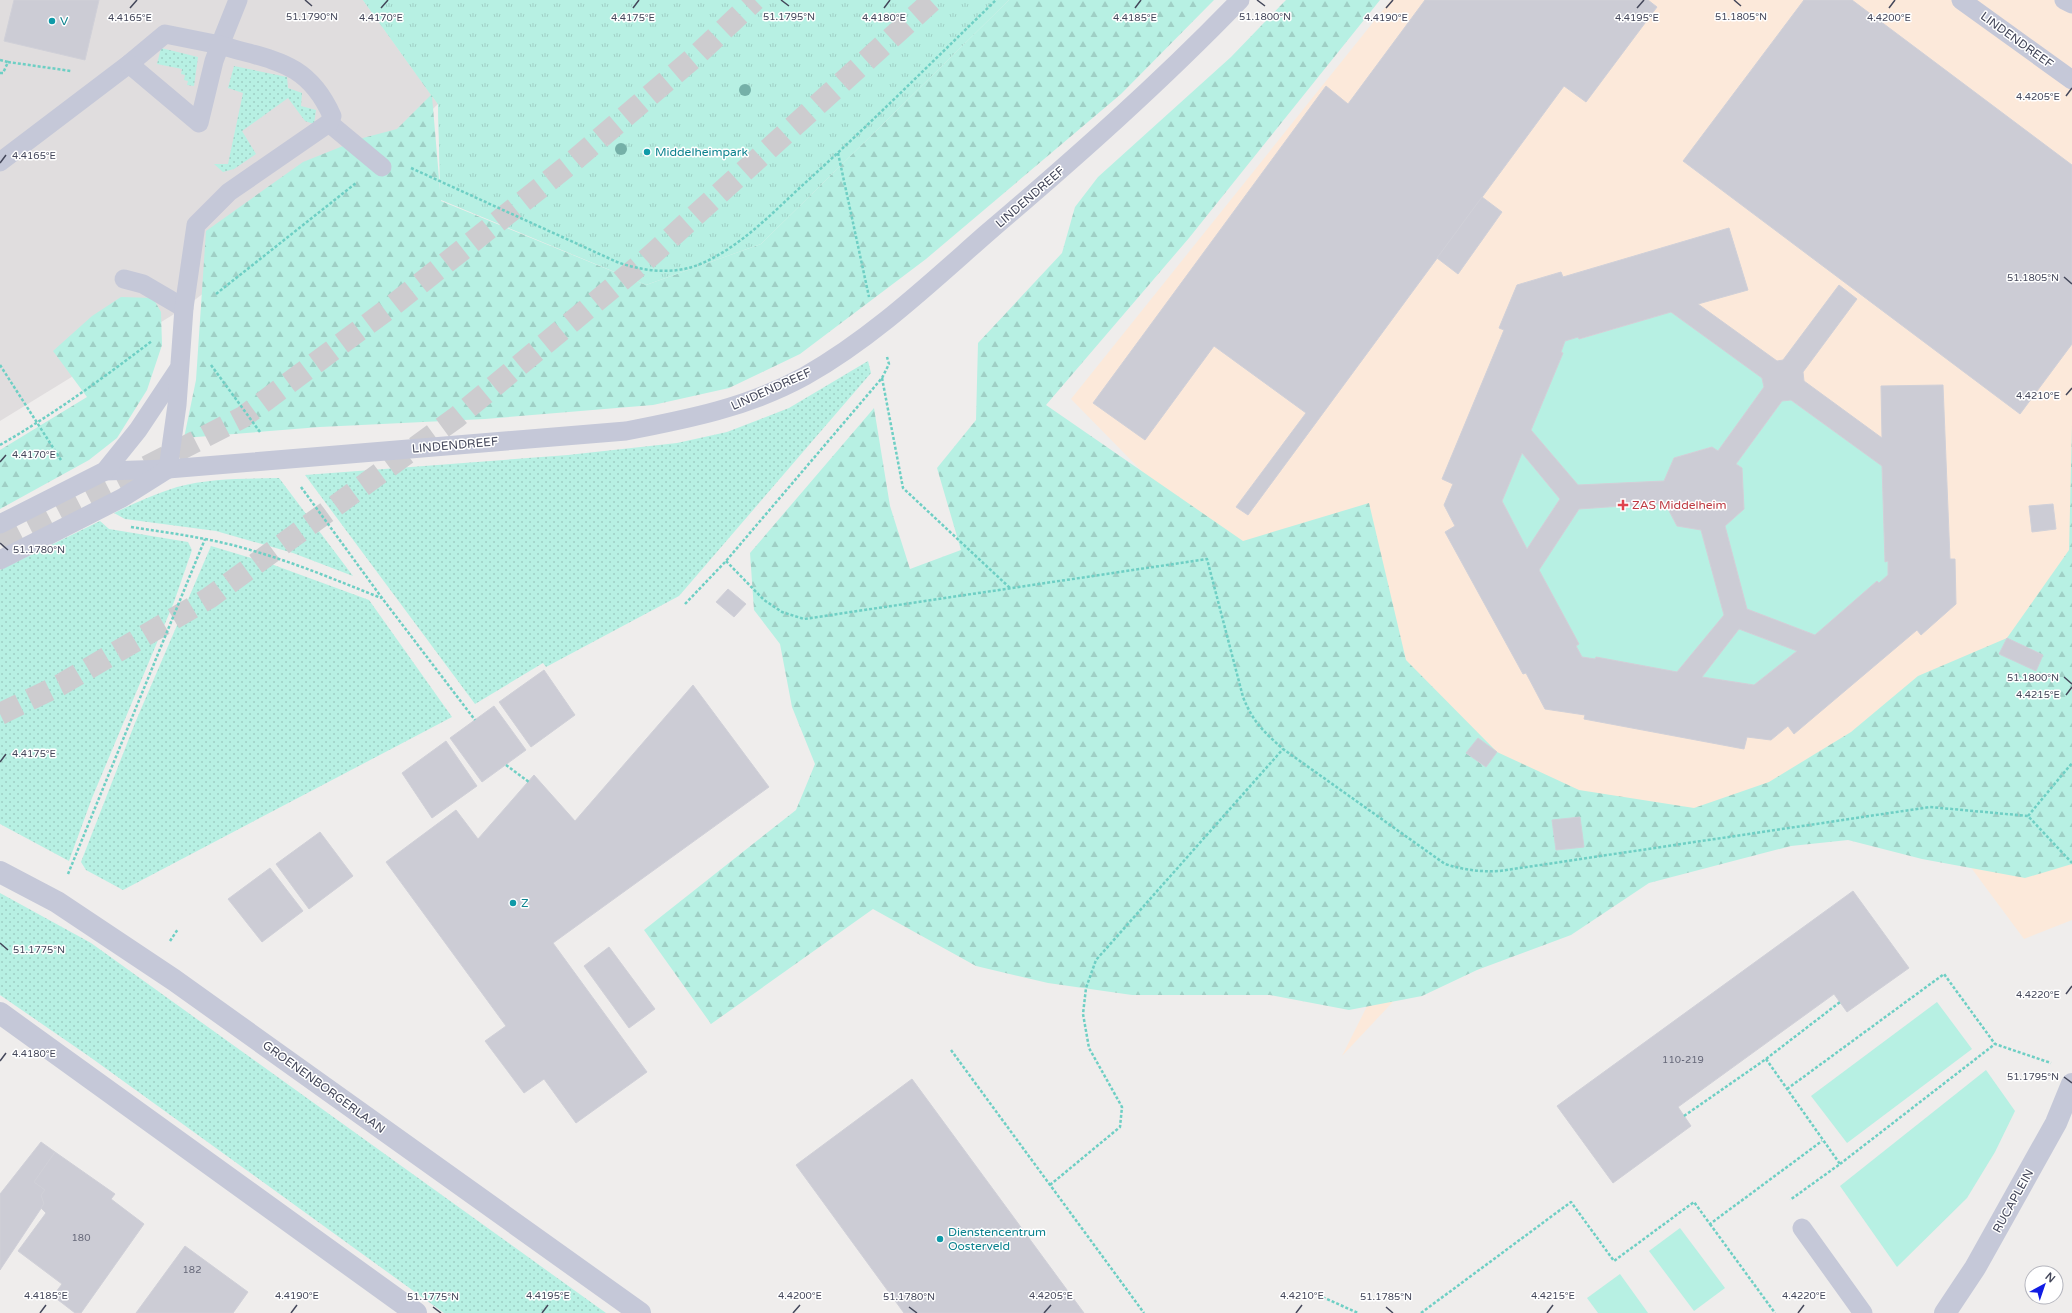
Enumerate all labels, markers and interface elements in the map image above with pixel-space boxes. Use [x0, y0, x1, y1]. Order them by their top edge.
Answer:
street label: LINDENDREEF [1978, 9, 2056, 71]
text: 51.1790°N [286, 11, 338, 23]
text: 51.1795°N [763, 11, 815, 23]
text: 51.1800°N [1239, 11, 1291, 23]
text: 51.1805°N [1715, 11, 1767, 23]
text: 4.4165°E [108, 12, 152, 24]
text: 4.4170°E [359, 12, 403, 24]
text: 4.4175°E [611, 12, 655, 24]
text: 4.4180°E [862, 12, 906, 24]
text: 4.4185°E [1113, 12, 1157, 24]
text: 4.4190°E [1364, 12, 1408, 24]
text: 4.4195°E [1615, 12, 1659, 24]
text: 4.4200°E [1867, 12, 1911, 24]
place label: V [60, 14, 69, 28]
marker: V [47, 16, 57, 26]
text: 4.4205°E [2016, 91, 2060, 103]
place label: Middelheimpark [655, 145, 748, 159]
marker: Middelheimpark [642, 147, 652, 157]
text: 4.4165°E [12, 150, 56, 162]
street label: LINDENDREEF [993, 163, 1067, 231]
text: 51.1805°N [2007, 272, 2059, 284]
street label: LINDENDREEF [729, 365, 813, 413]
text: 4.4210°E [2016, 390, 2060, 402]
street label: LINDENDREEF [411, 434, 499, 456]
text: 4.4170°E [12, 449, 56, 461]
place label: ZAS Middelheim [1632, 498, 1727, 512]
marker: ZAS Middelheim [1617, 499, 1629, 511]
text: 51.1780°N [13, 544, 65, 556]
text: 51.1800°N [2007, 672, 2059, 684]
text: 4.4215°E [2016, 689, 2060, 701]
text: 4.4175°E [12, 748, 56, 760]
place label: Z [521, 896, 529, 910]
marker: Z [508, 898, 518, 908]
text: 51.1775°N [13, 944, 65, 956]
text: 4.4220°E [2016, 989, 2060, 1001]
street label: GROENENBORGERLAAN [260, 1038, 388, 1136]
text: 4.4180°E [12, 1048, 56, 1060]
house number: 110-219 [1662, 1054, 1704, 1066]
text: 51.1795°N [2007, 1071, 2059, 1083]
street label: RUCAPLEIN [1990, 1167, 2036, 1235]
place label: Dienstencentrum Oosterveld [948, 1225, 1046, 1253]
house number: 180 [72, 1232, 90, 1244]
marker: Dienstencentrum Oosterveld [935, 1234, 945, 1244]
house number: 182 [183, 1264, 201, 1276]
north arrow [2024, 1265, 2064, 1305]
text: N [2043, 1270, 2058, 1286]
text: 4.4185°E [24, 1290, 68, 1302]
text: 4.4190°E [275, 1290, 319, 1302]
text: 4.4195°E [526, 1290, 570, 1302]
text: 4.4200°E [778, 1290, 822, 1302]
text: 4.4205°E [1029, 1290, 1073, 1302]
text: 4.4210°E [1280, 1290, 1324, 1302]
text: 4.4215°E [1531, 1290, 1575, 1302]
text: 4.4220°E [1782, 1290, 1826, 1302]
text: 51.1775°N [407, 1291, 459, 1303]
text: 51.1780°N [883, 1291, 935, 1303]
text: 51.1785°N [1360, 1291, 1412, 1303]

